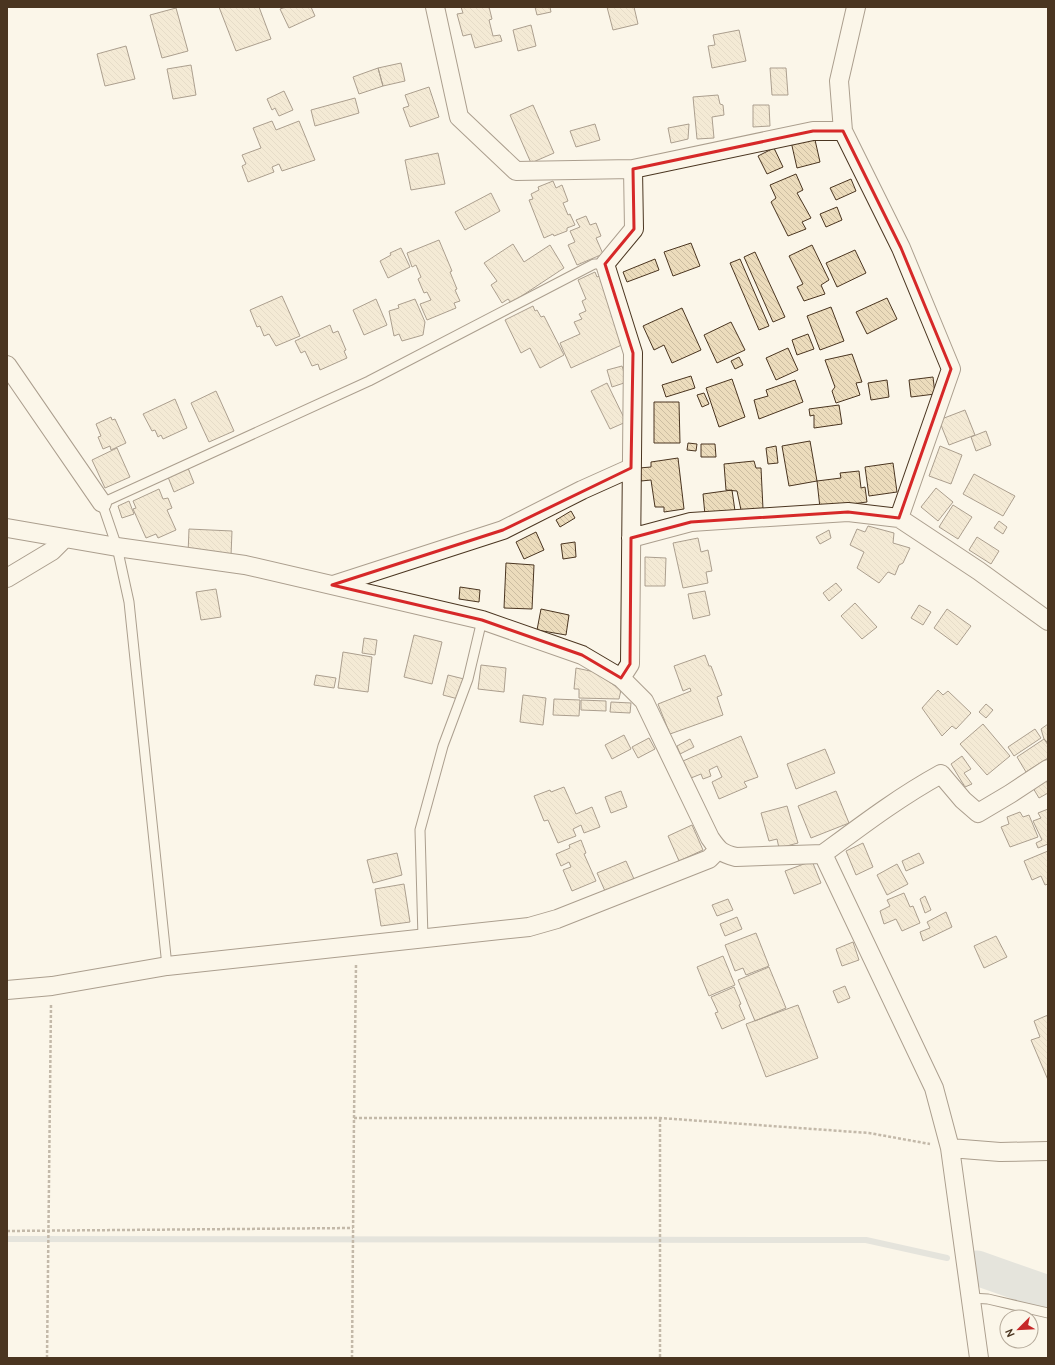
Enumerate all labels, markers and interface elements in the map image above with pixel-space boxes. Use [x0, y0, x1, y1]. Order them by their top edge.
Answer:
north arrow [999, 1309, 1039, 1349]
text: N [1002, 1327, 1018, 1339]

